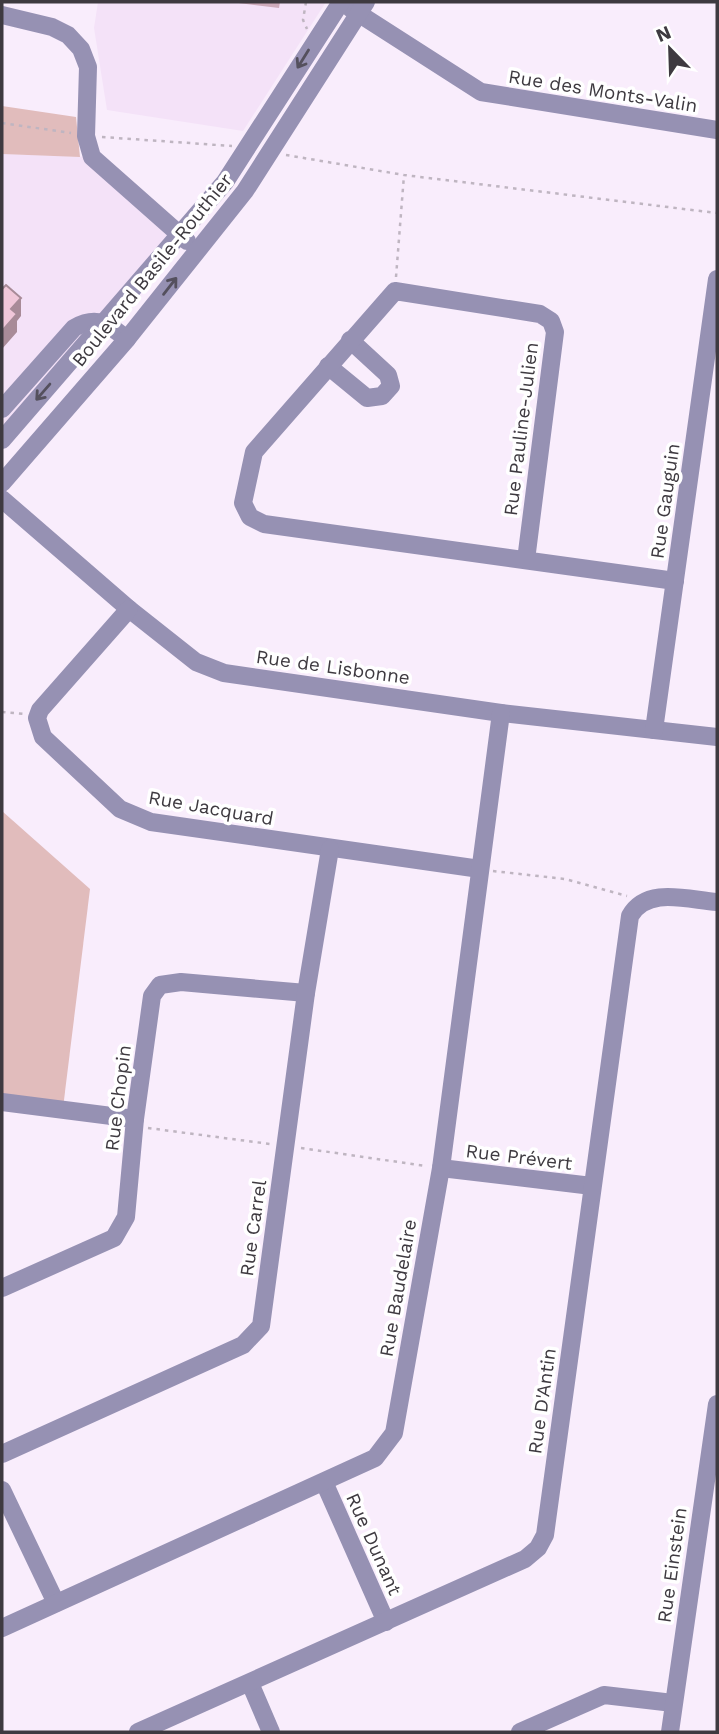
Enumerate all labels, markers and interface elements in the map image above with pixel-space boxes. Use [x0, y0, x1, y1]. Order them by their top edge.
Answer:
north arrow [635, 14, 705, 84]
text: N [653, 20, 675, 47]
one-way arrow [296, 49, 311, 68]
street label: Rue des Monts-Valin [507, 65, 699, 117]
street label: Boulevard Basile-Routhier [67, 169, 237, 371]
one-way arrow [163, 277, 178, 295]
street label: Rue Pauline-Julien [499, 341, 543, 517]
one-way arrow [35, 383, 51, 401]
street label: Rue Gauguin [646, 442, 684, 560]
street label: Rue de Lisbonne [255, 645, 411, 689]
street label: Rue Jacquard [147, 786, 275, 830]
street label: Rue Chopin [100, 1044, 136, 1152]
street label: Rue Prévert [464, 1139, 574, 1175]
street label: Rue Carrel [235, 1178, 271, 1278]
street label: Rue Baudelaire [375, 1217, 421, 1359]
street label: Rue D'Antin [523, 1347, 561, 1455]
street label: Rue Dunant [341, 1489, 407, 1599]
street label: Rue Einstein [653, 1506, 691, 1624]

